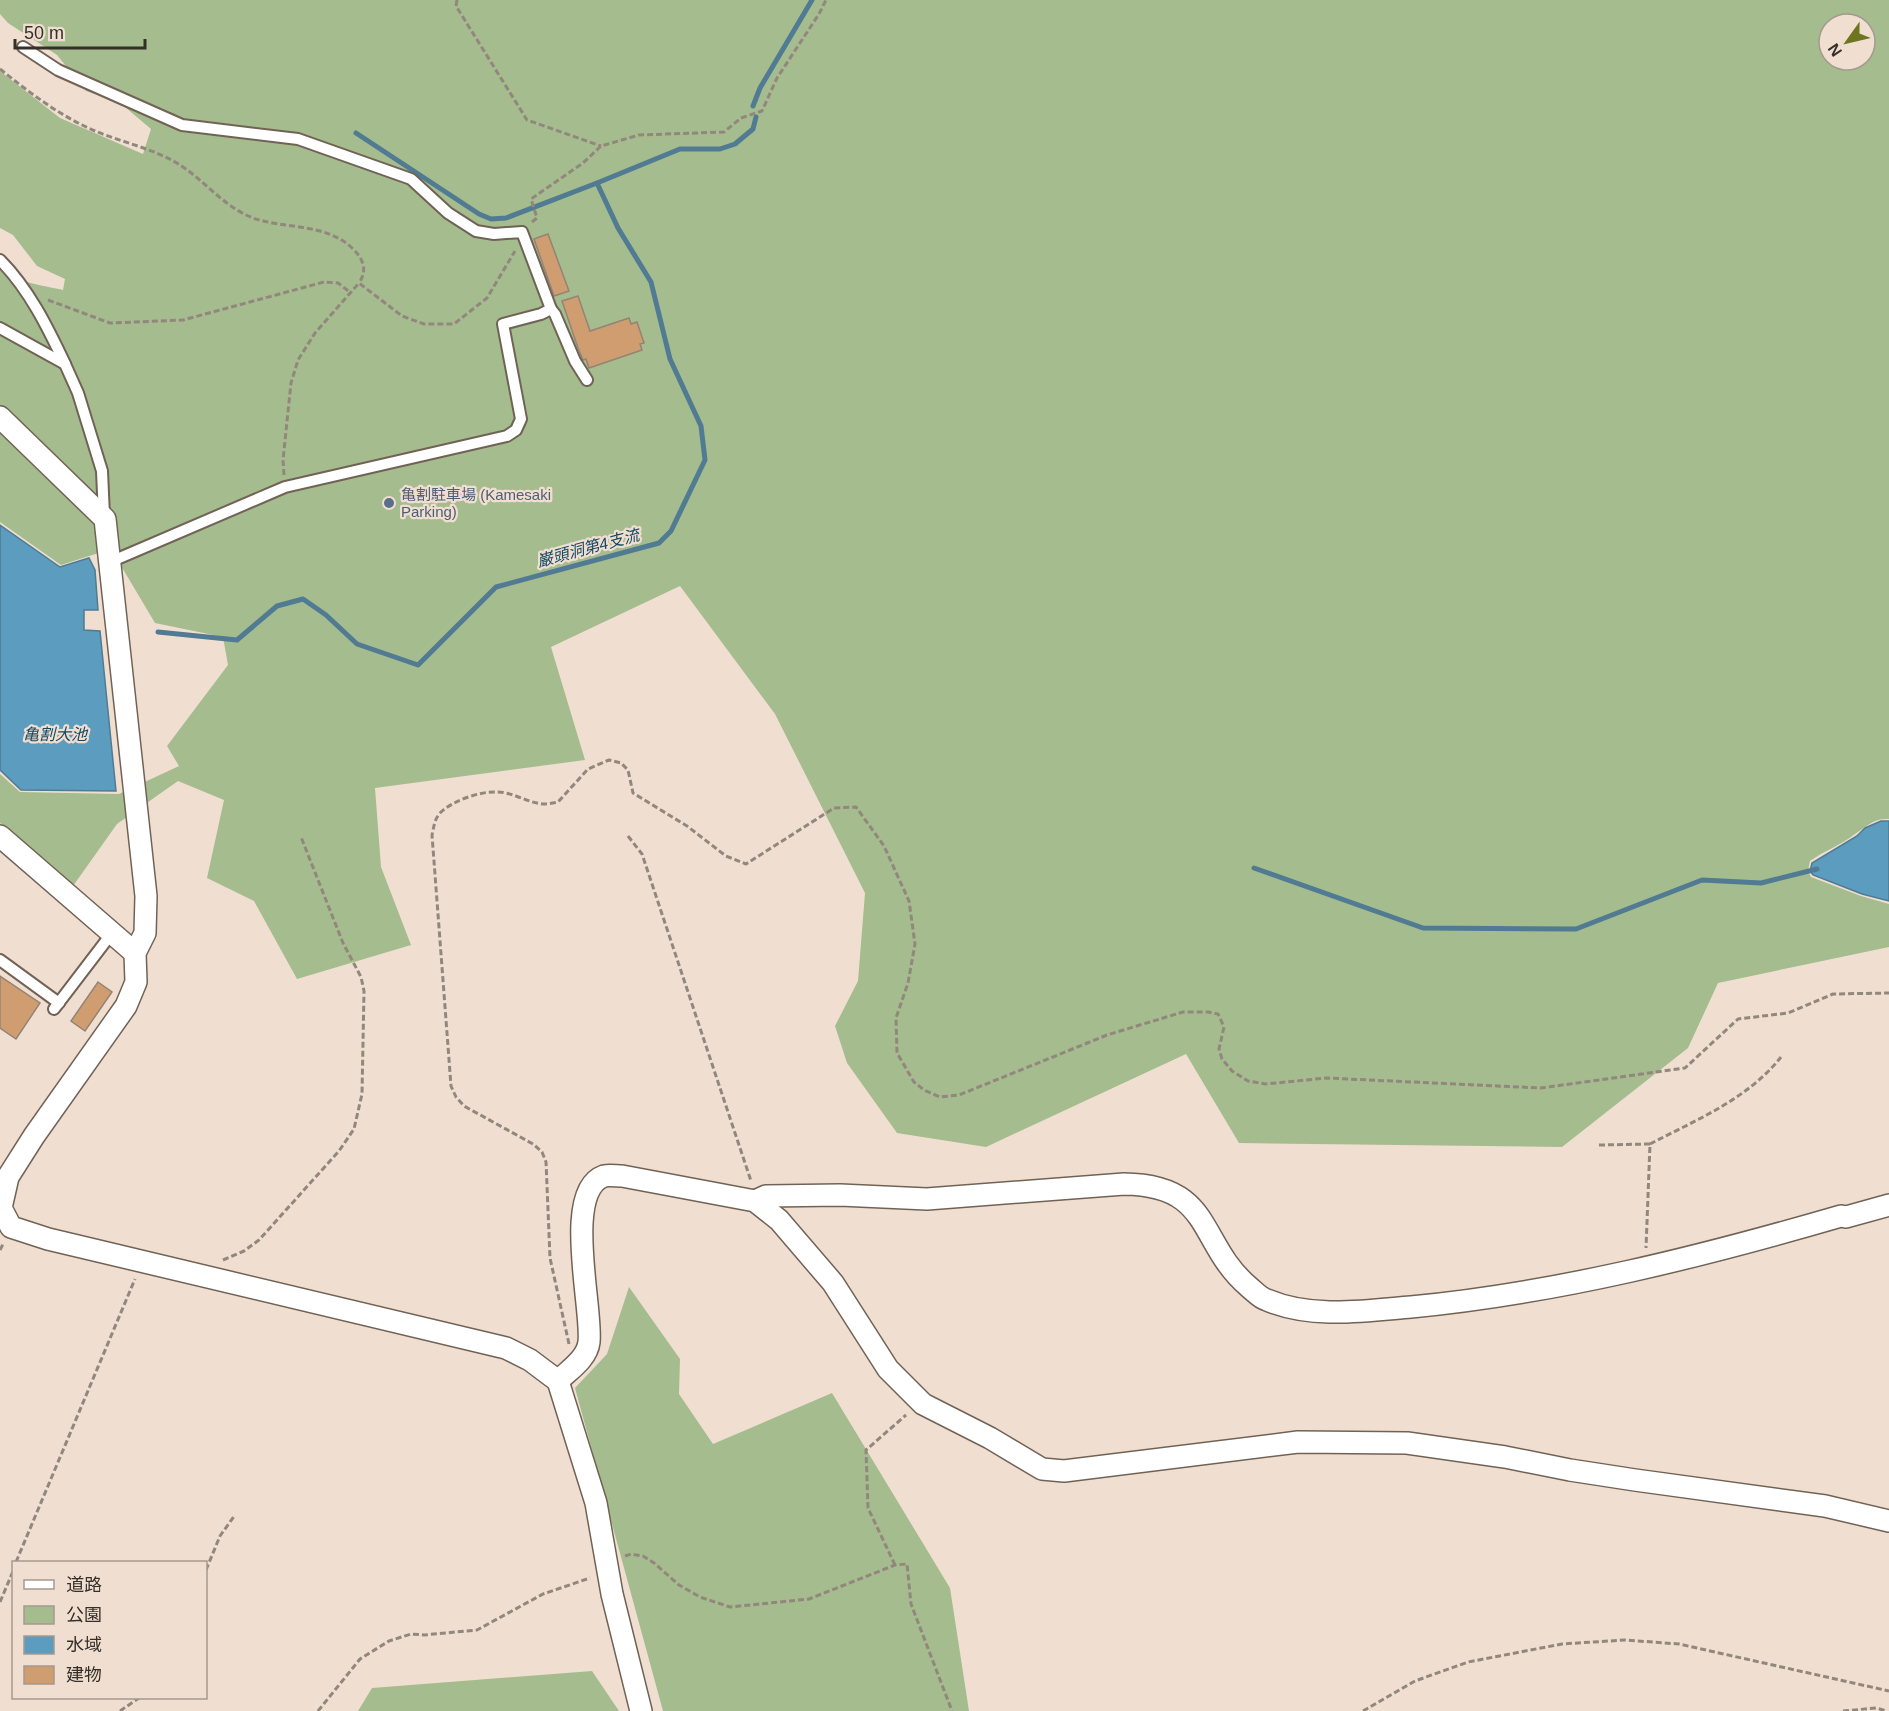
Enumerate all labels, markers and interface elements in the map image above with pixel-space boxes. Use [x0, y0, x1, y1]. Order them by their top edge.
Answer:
scale bar [15, 12, 146, 50]
north arrow [1817, 12, 1877, 72]
text: 50 m [24, 23, 64, 43]
text: N [1825, 41, 1845, 60]
place label: 亀割駐車場 (Kamesaki Parking) [401, 486, 551, 520]
marker: 亀割駐車場 (Kamesaki Parking) [382, 496, 396, 510]
water label: 巌頭洞第4支流 [535, 525, 644, 570]
water label: 亀割大池 [23, 726, 89, 743]
legend [12, 1561, 207, 1699]
text: 道路 [66, 1575, 102, 1595]
text: 公園 [66, 1605, 102, 1625]
text: 水域 [66, 1635, 102, 1655]
text: 建物 [66, 1665, 102, 1685]

